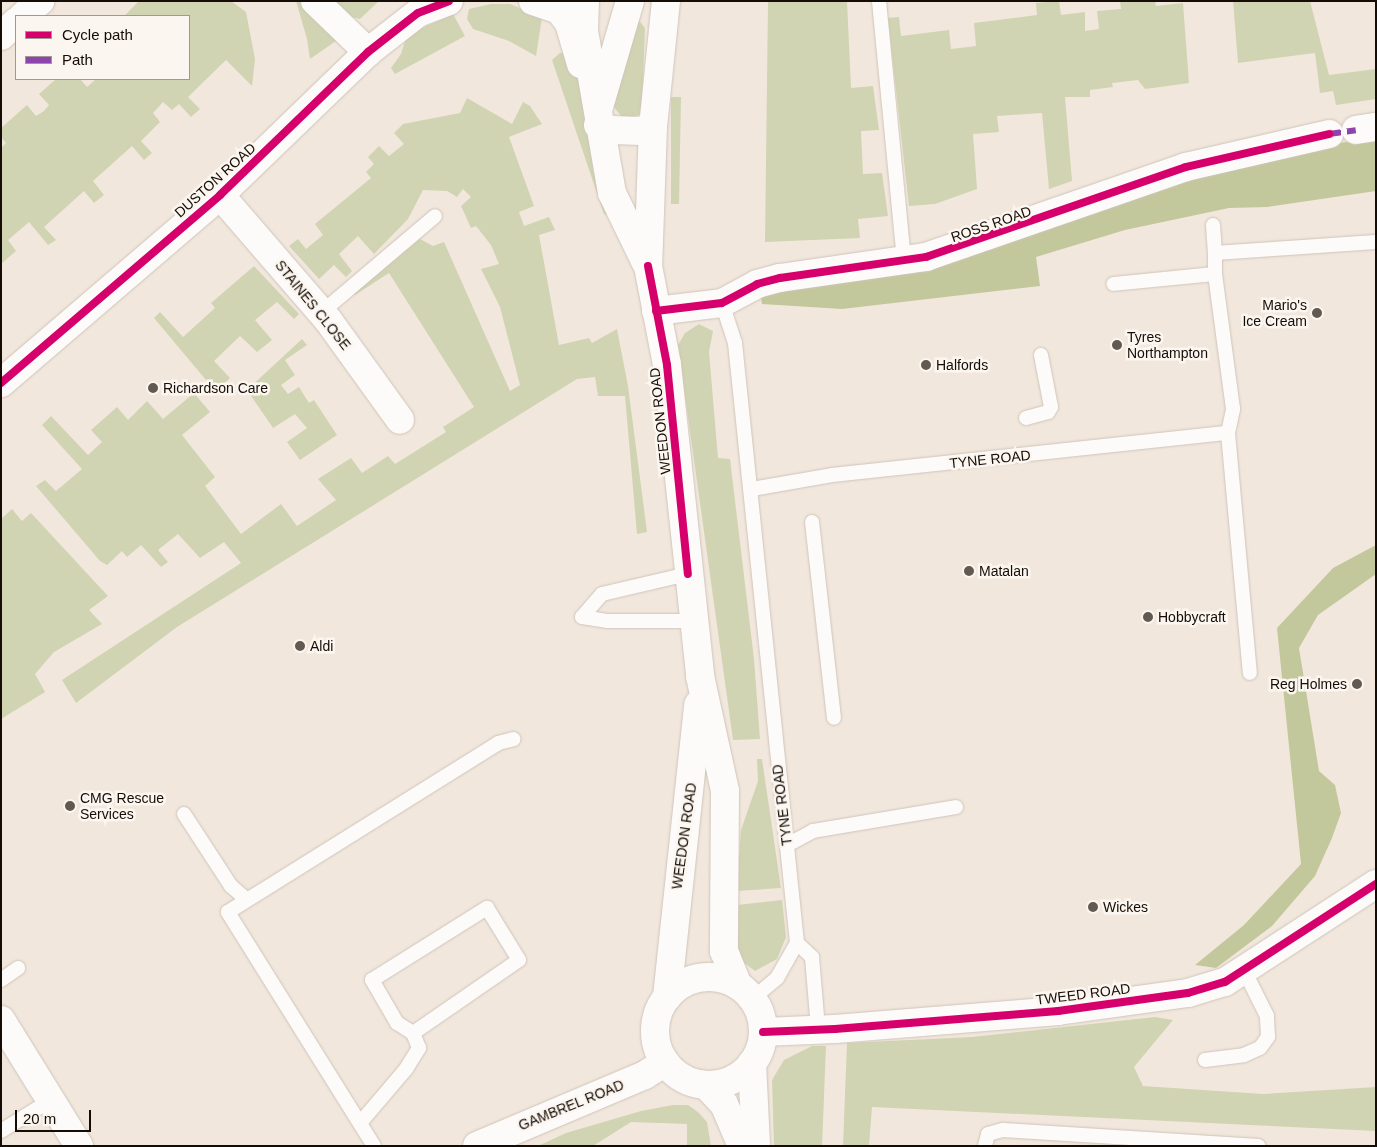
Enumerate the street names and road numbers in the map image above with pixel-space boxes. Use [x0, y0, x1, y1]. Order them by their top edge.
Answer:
street label: DUSTON ROAD [171, 139, 259, 221]
street label: ROSS ROAD [949, 202, 1033, 246]
street label: STAINES CLOSE [272, 257, 354, 353]
street label: WEEDON ROAD [646, 367, 674, 475]
street label: TYNE ROAD [949, 446, 1031, 472]
street label: TYNE ROAD [769, 763, 795, 847]
street label: WEEDON ROAD [668, 782, 700, 890]
street label: TWEED ROAD [1035, 980, 1131, 1008]
street label: GAMBREL ROAD [516, 1076, 626, 1134]

